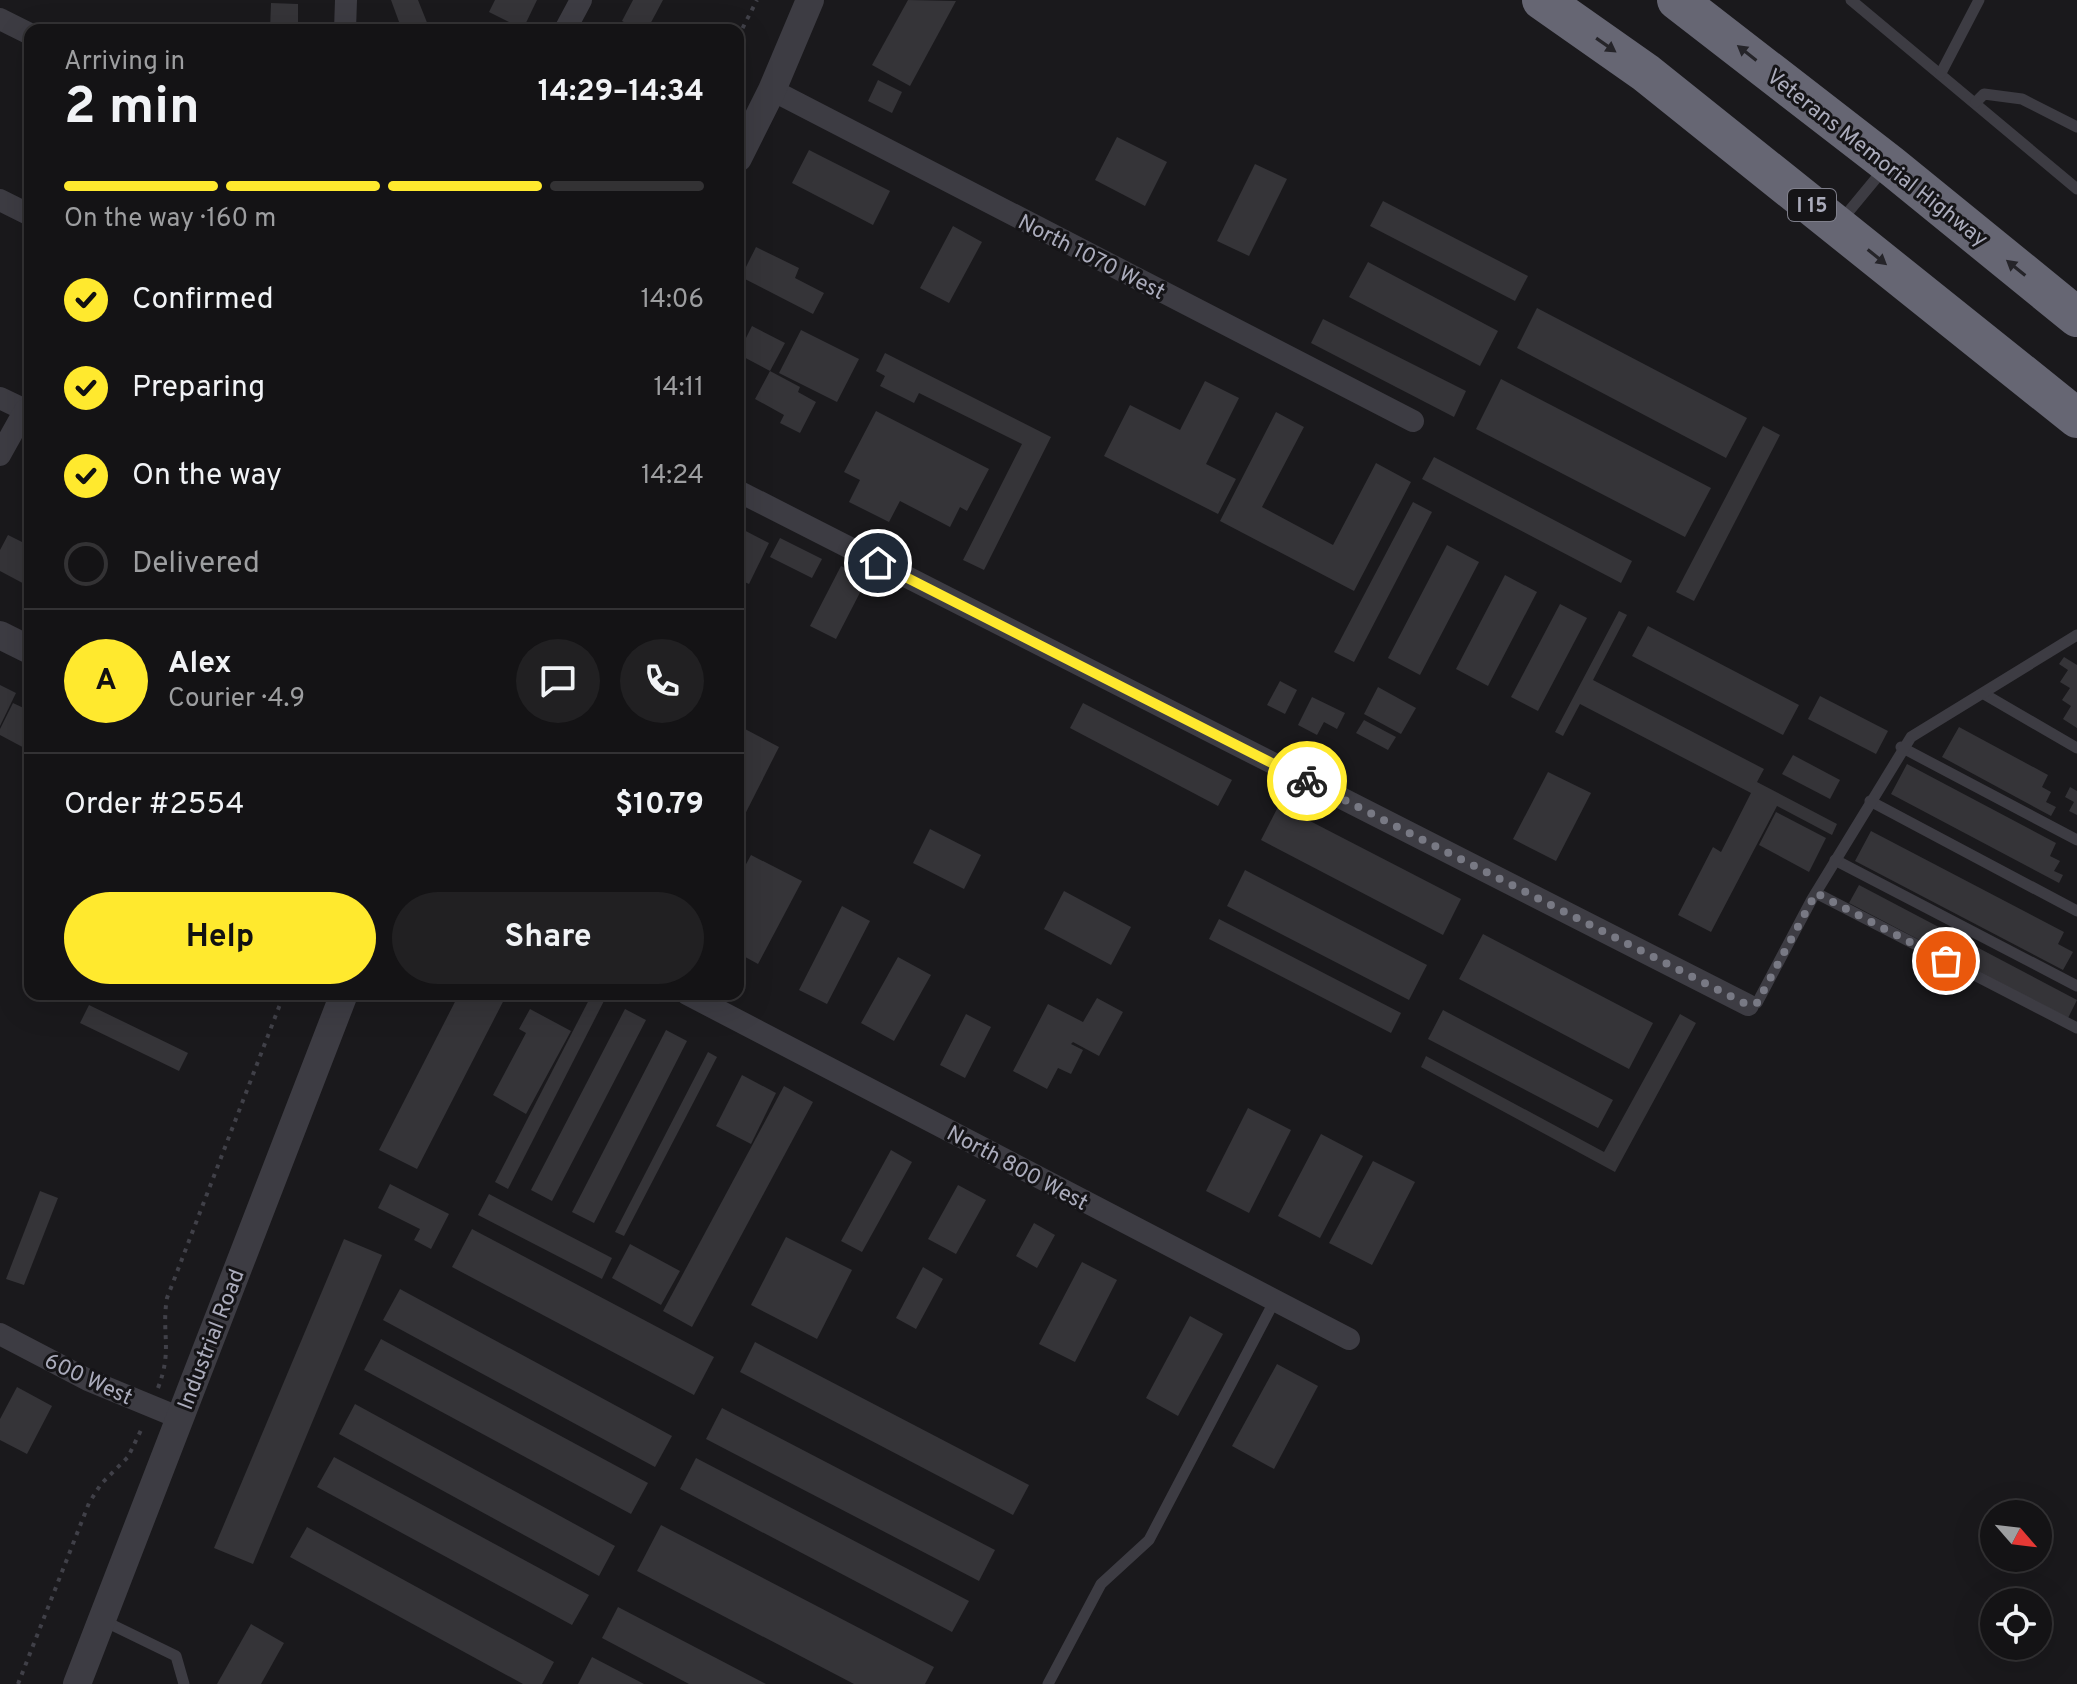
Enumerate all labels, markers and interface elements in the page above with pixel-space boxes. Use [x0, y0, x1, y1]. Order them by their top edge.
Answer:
one-way arrow [1596, 37, 1617, 52]
text: Arriving in [64, 46, 185, 79]
one-way arrow [1737, 46, 1757, 62]
street label: Veterans Memorial Highway [1760, 64, 1993, 254]
text: 14:29–14:34 [538, 74, 704, 111]
text: 2 min [64, 76, 200, 142]
road number: I 15 [1788, 189, 1836, 221]
text: On the way · 160 m [64, 203, 276, 236]
street label: North 1070 West [1013, 210, 1169, 307]
one-way arrow [1867, 248, 1887, 264]
one-way arrow [2007, 260, 2027, 277]
icon: check [64, 278, 108, 322]
text: Confirmed [132, 282, 274, 319]
text: 14:06 [641, 284, 704, 317]
icon: check [64, 366, 108, 410]
text: Preparing [132, 370, 265, 407]
text: 14:11 [653, 372, 704, 405]
icon: check [64, 454, 108, 498]
text: On the way [132, 458, 282, 495]
text: 14:24 [641, 460, 704, 493]
pin [844, 529, 912, 597]
icon: home [856, 541, 900, 585]
text: Delivered [132, 546, 260, 583]
button: chat [516, 639, 600, 723]
button: phone [620, 639, 704, 723]
text: Alex [168, 646, 232, 683]
text: A [95, 663, 117, 700]
text: Courier · 4.9 [168, 683, 305, 716]
courier [1267, 741, 1347, 821]
icon: bike [1285, 759, 1329, 803]
text: Order #2554 [64, 787, 244, 824]
text: $10.79 [615, 787, 704, 824]
button: Help [64, 892, 376, 984]
button: Share [392, 892, 704, 984]
pin [1912, 927, 1980, 995]
icon: bag [1924, 939, 1968, 983]
street label: North 800 West [942, 1121, 1092, 1218]
street label: Industrial Road [173, 1266, 252, 1414]
street label: 600 West [40, 1348, 136, 1412]
north arrow [1980, 1500, 2052, 1572]
map controls [1980, 1500, 2052, 1660]
button: locate [1980, 1588, 2052, 1660]

